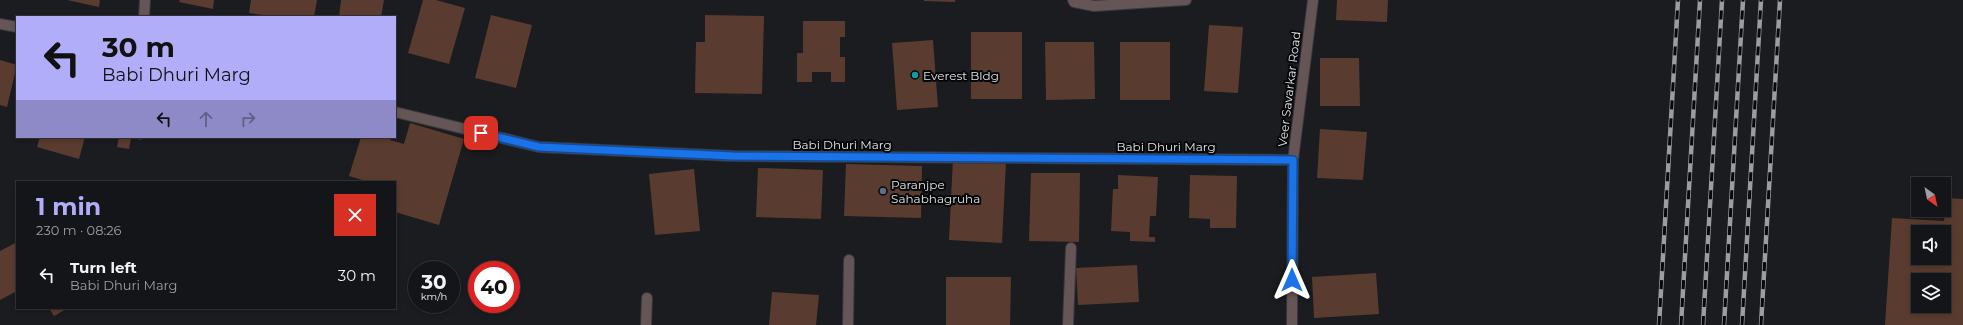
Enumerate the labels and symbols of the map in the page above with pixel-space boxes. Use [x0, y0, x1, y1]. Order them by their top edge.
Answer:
street label: Veer Savarkar Road [1274, 30, 1304, 148]
place label: Everest Bldg [923, 68, 999, 83]
marker: Everest Bldg [910, 70, 920, 80]
pin [464, 116, 498, 150]
street label: Babi Dhuri Marg [792, 137, 892, 152]
street label: Babi Dhuri Marg [1116, 139, 1216, 154]
place label: Paranjpe Sahabhagruha [891, 177, 980, 206]
north arrow [1911, 177, 1951, 217]
marker: Paranjpe Sahabhagruha [878, 186, 888, 196]
position arrow [1271, 259, 1313, 301]
speed limit sign: 40 [468, 261, 520, 313]

